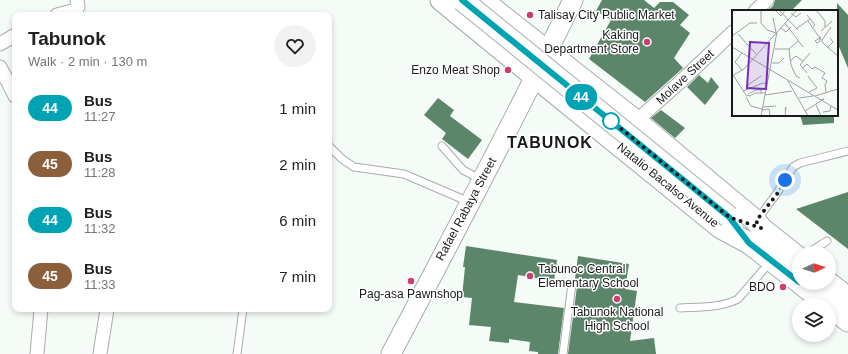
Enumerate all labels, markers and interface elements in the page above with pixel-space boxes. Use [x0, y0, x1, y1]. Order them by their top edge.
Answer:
place label: Talisay City Public Market [538, 8, 675, 22]
marker: Talisay City Public Market [525, 10, 535, 20]
inset map [732, 10, 838, 116]
button: heart [274, 25, 316, 67]
text: Tabunok [28, 28, 106, 49]
place label: Kaking Department Store [544, 28, 639, 56]
marker: Kaking Department Store [642, 37, 652, 47]
street label: Molave Street [653, 46, 717, 107]
text: Walk · 2 min · 130 m [28, 54, 147, 69]
place label: Enzo Meat Shop [411, 63, 500, 77]
marker: Enzo Meat Shop [503, 65, 513, 75]
line badge: 44 [563, 84, 599, 110]
text: 44 [573, 89, 589, 105]
text: Bus [84, 92, 112, 109]
text: 44 [42, 100, 58, 116]
text: 1 min [279, 100, 316, 117]
text: 11:27 [84, 109, 116, 124]
unlabelled marker [602, 112, 620, 130]
district label: TABUNOK [507, 134, 593, 151]
street label: Natalio Bacalso Avenue [614, 140, 722, 230]
text: Bus [84, 148, 112, 165]
street label: Rafael Rabaya Street [433, 154, 499, 263]
text: 45 [42, 156, 58, 172]
text: 2 min [279, 156, 316, 173]
text: 11:28 [84, 165, 116, 180]
your location [775, 170, 795, 190]
text: Bus [84, 204, 112, 221]
text: 44 [42, 212, 58, 228]
text: 6 min [279, 212, 316, 229]
text: 11:32 [84, 221, 116, 236]
north arrow [792, 246, 836, 290]
map controls [792, 246, 836, 342]
text: Bus [84, 260, 112, 277]
place label: Tabunoc Central Elementary School [538, 262, 639, 290]
text: 45 [42, 268, 58, 284]
text: 7 min [279, 268, 316, 285]
marker: Tabunoc Central Elementary School [525, 271, 535, 281]
marker: Pag-asa Pawnshop [406, 276, 416, 286]
text: 11:33 [84, 277, 116, 292]
place label: BDO [749, 280, 775, 294]
marker: BDO [778, 282, 788, 292]
place label: Pag-asa Pawnshop [359, 287, 463, 301]
marker: Tabunok National High School [612, 294, 622, 304]
button: layers [792, 298, 836, 342]
place label: Tabunok National High School [571, 305, 663, 333]

